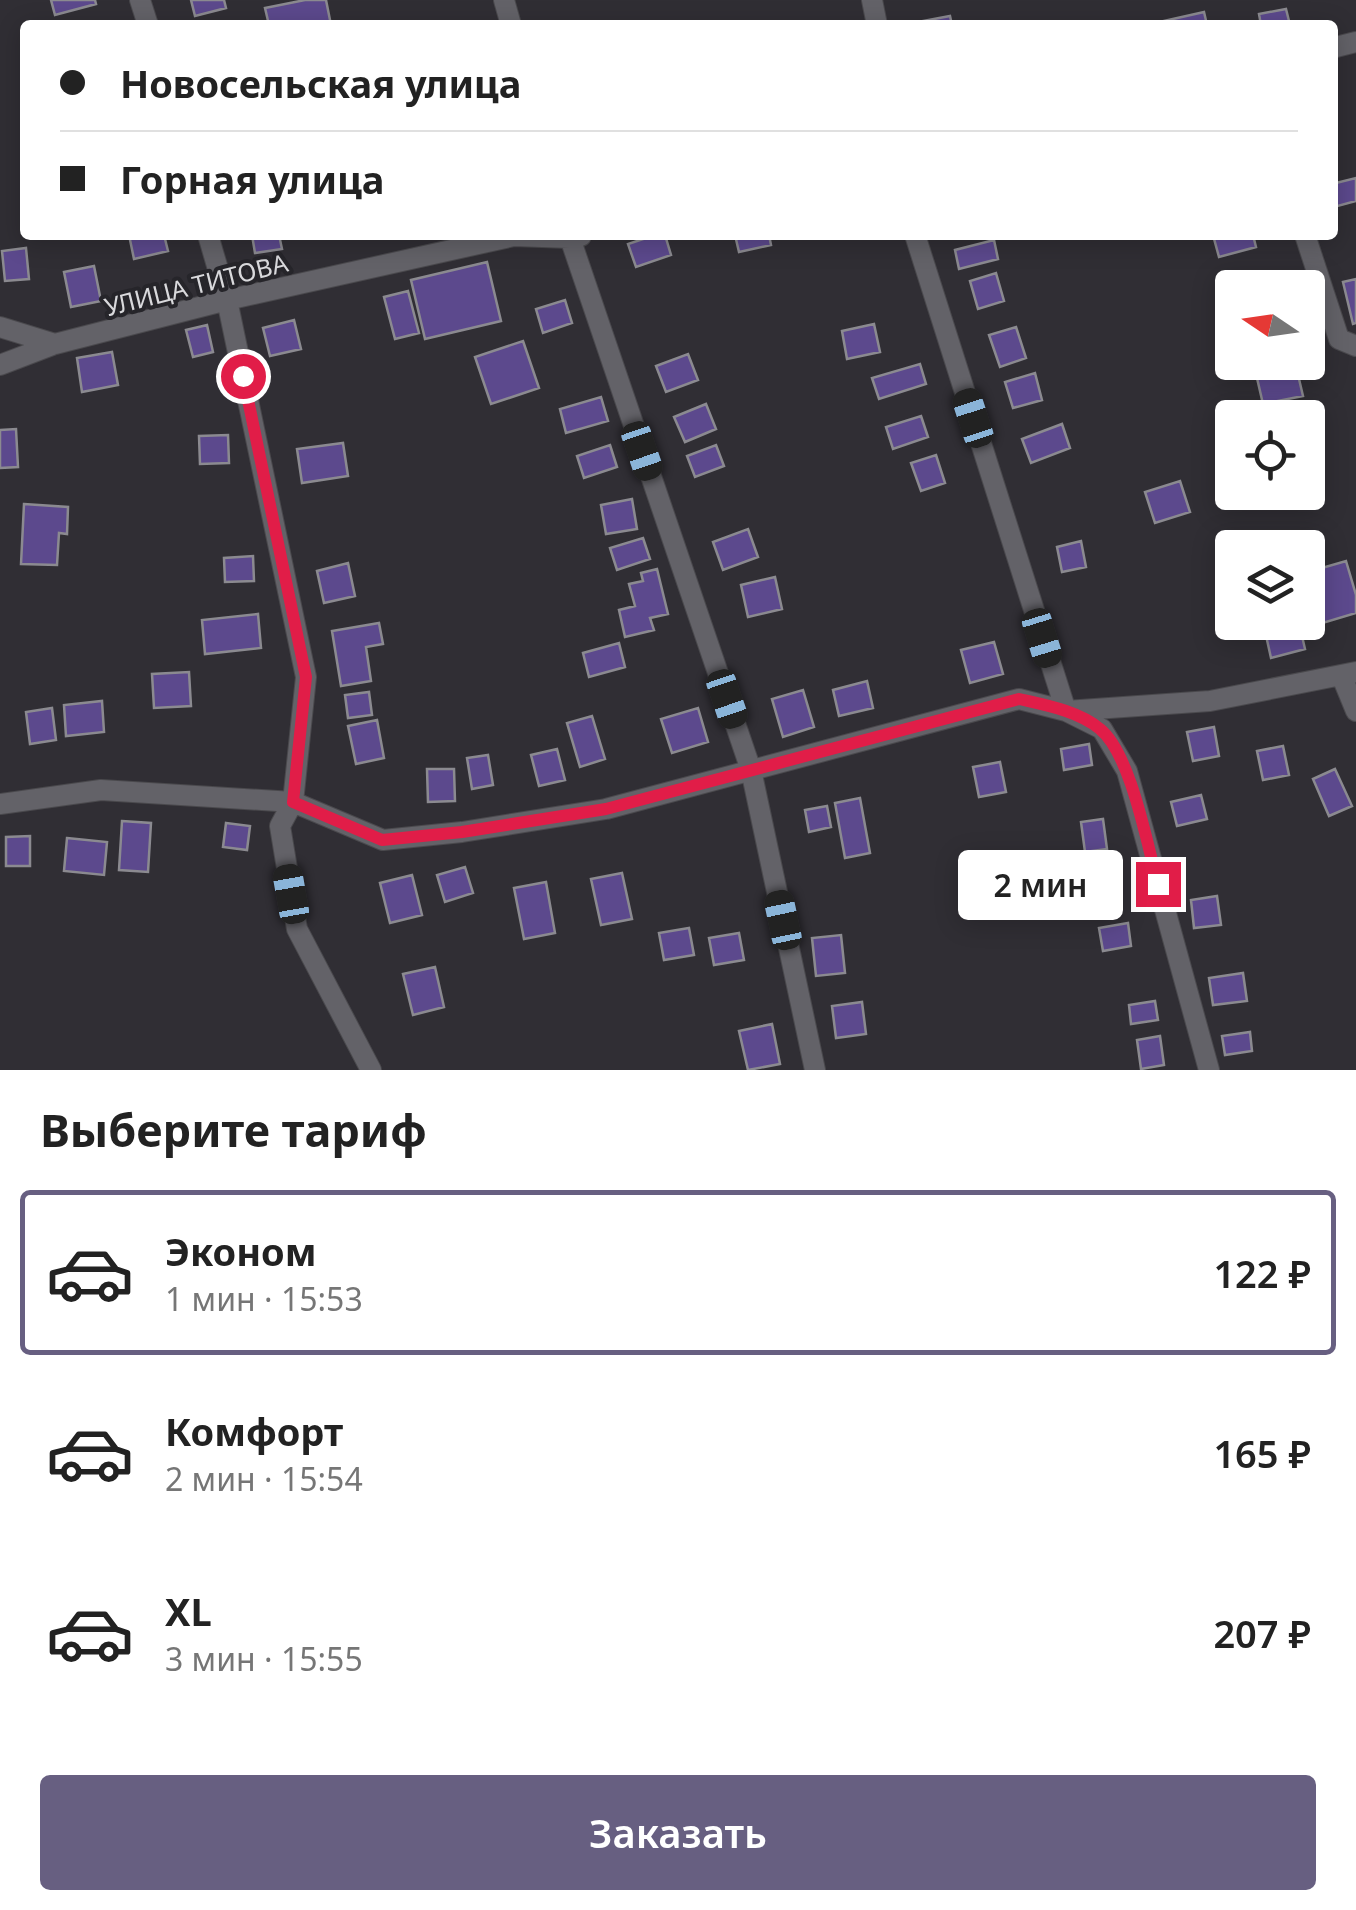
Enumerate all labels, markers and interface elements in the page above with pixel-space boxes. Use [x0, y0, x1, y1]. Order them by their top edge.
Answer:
text: Новосельская улица [120, 57, 521, 109]
text: Горная улица [120, 153, 384, 205]
street label: УЛИЦА ТИТОВА [101, 245, 291, 323]
north arrow [1215, 270, 1325, 380]
map controls [1215, 270, 1325, 640]
route start [221, 354, 266, 399]
car [949, 385, 997, 451]
button: locate [1215, 400, 1325, 510]
car [618, 418, 666, 484]
button: layers [1215, 530, 1325, 640]
car [1019, 605, 1065, 671]
car [703, 666, 751, 732]
callout: 2 мин [958, 849, 1123, 919]
car [271, 862, 311, 926]
route end [1136, 862, 1181, 907]
text: 2 мин [994, 863, 1087, 906]
car [762, 888, 804, 952]
text: Выберите тариф [40, 1099, 427, 1160]
text: Эконом [165, 1225, 317, 1277]
icon: car [45, 1228, 135, 1318]
text: 122 ₽ [1213, 1247, 1311, 1299]
text: 1 мин · 15:53 [165, 1277, 363, 1320]
text: Комфорт [165, 1405, 343, 1457]
icon: car [45, 1408, 135, 1498]
text: 165 ₽ [1213, 1427, 1311, 1479]
text: 2 мин · 15:54 [165, 1457, 363, 1500]
text: XL [165, 1585, 212, 1637]
icon: car [45, 1588, 135, 1678]
text: 207 ₽ [1213, 1607, 1311, 1659]
text: 3 мин · 15:55 [165, 1637, 363, 1680]
button: Заказать [40, 1775, 1316, 1890]

